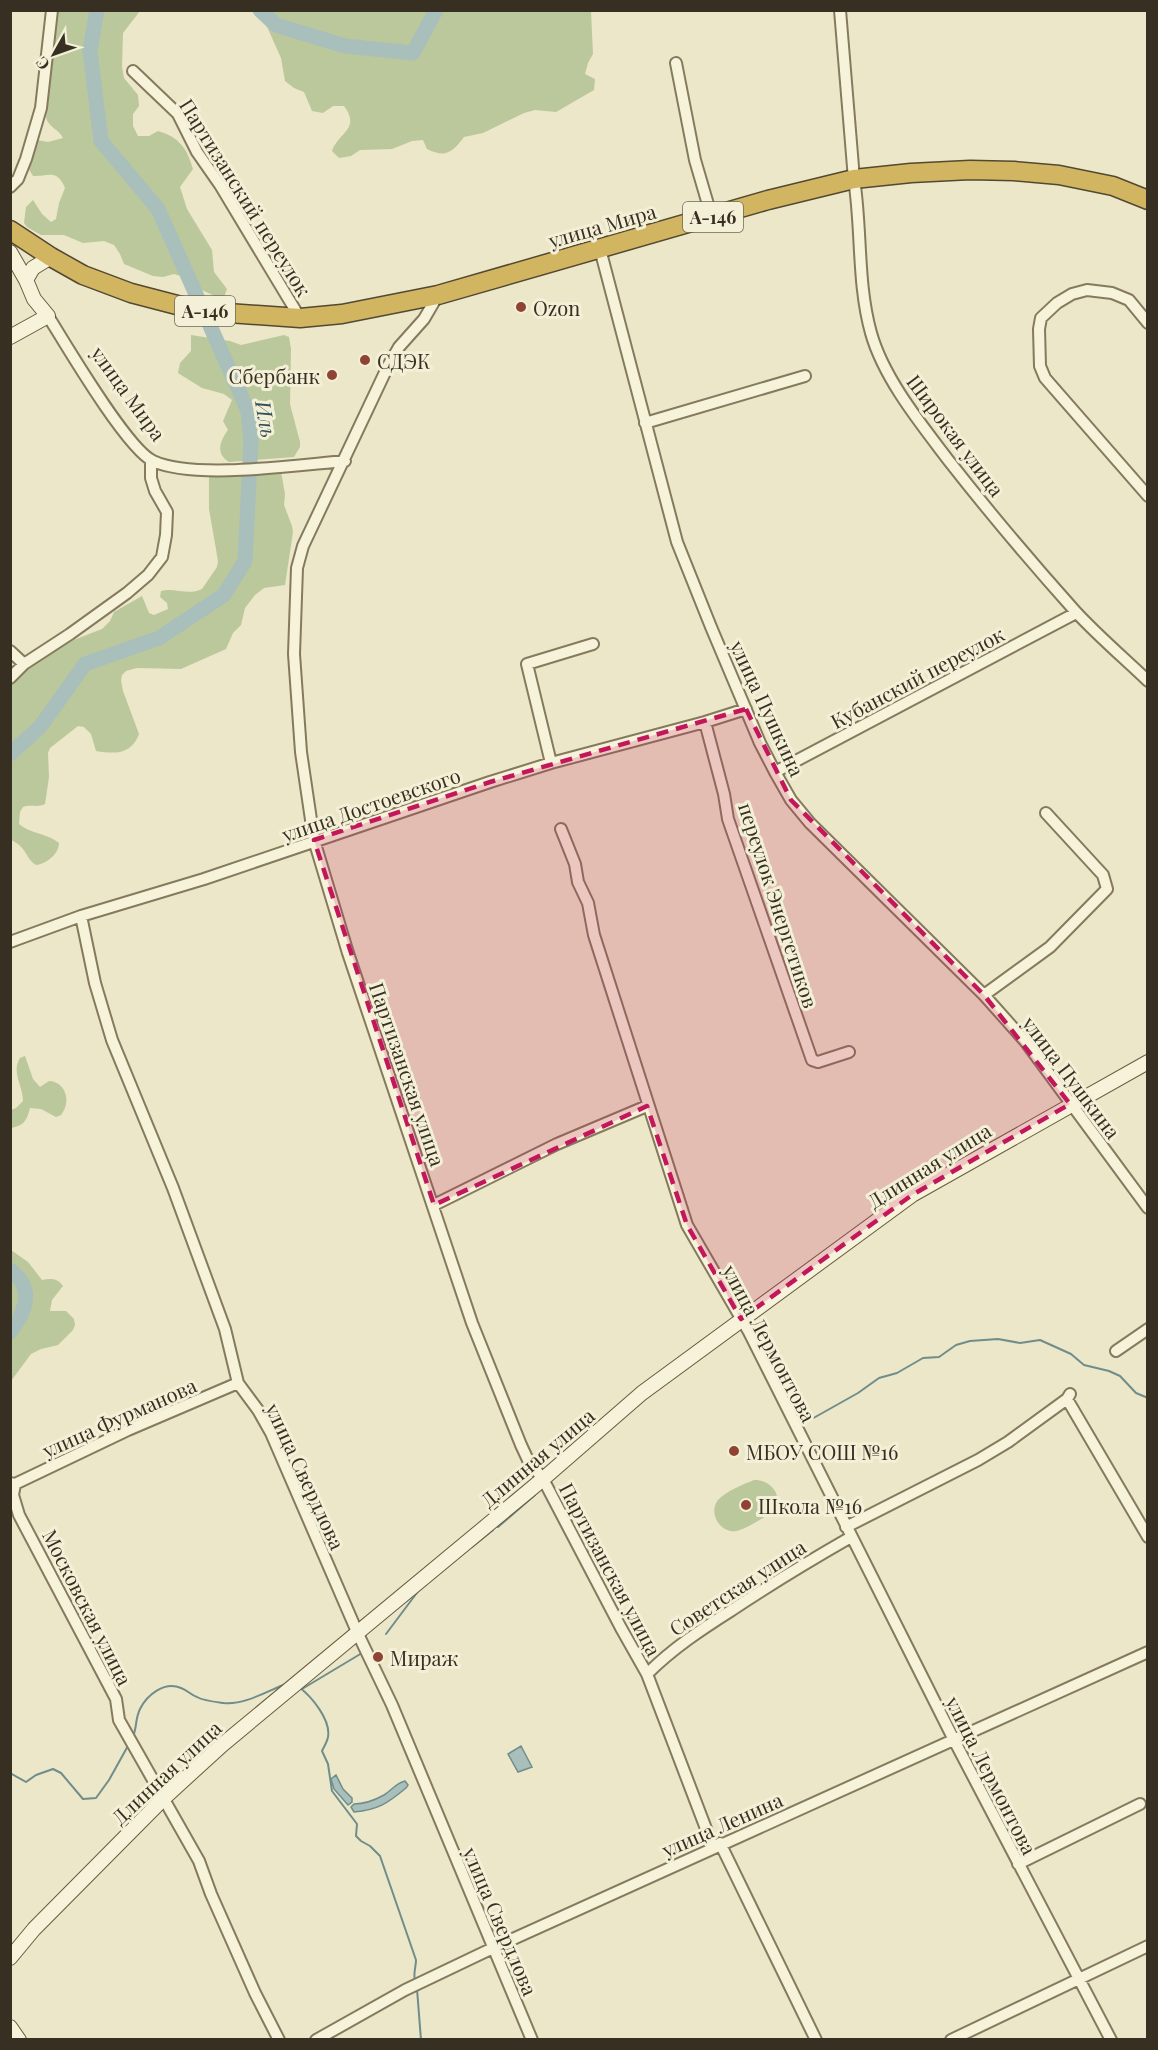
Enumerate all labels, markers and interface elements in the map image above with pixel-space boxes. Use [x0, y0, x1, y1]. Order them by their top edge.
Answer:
north arrow [24, 24, 84, 84]
text: С [30, 53, 54, 75]
street label: Партизанский переулок [174, 93, 318, 301]
street label: улица Мира [544, 197, 659, 253]
road number: А-146 [683, 202, 743, 232]
place label: Ozon [533, 294, 580, 321]
road number: А-146 [175, 296, 235, 326]
marker: Ozon [514, 300, 528, 314]
street label: улица Мира [85, 340, 172, 446]
place label: СДЭК [377, 347, 431, 374]
marker: СДЭК [358, 353, 372, 367]
place label: Сбербанк [228, 362, 321, 389]
marker: Сбербанк [325, 368, 339, 382]
street label: Широкая улица [901, 368, 1011, 502]
water label: Иль [250, 397, 284, 440]
street label: Кубанский переулок [825, 620, 1009, 734]
street label: улица Пушкина [724, 635, 811, 780]
street label: улица Достоевского [277, 761, 464, 848]
street label: переулок Энергетиков [733, 799, 825, 1011]
street label: Партизанская улица [364, 979, 452, 1169]
street label: улица Пушкина [1016, 1009, 1127, 1144]
street label: Длинная улица [862, 1116, 996, 1214]
street label: улица Лермонтова [717, 1259, 823, 1426]
street label: улица Фурманова [37, 1371, 200, 1463]
street label: улица Свердлова [260, 1398, 352, 1554]
street label: Длинная улица [475, 1401, 600, 1512]
place label: МБОУ СОШ №16 [746, 1438, 898, 1465]
marker: МБОУ СОШ №16 [727, 1444, 741, 1458]
street label: Партизанская улица [554, 1478, 668, 1660]
place label: Школа №16 [758, 1492, 862, 1519]
marker: Школа №16 [739, 1498, 753, 1512]
street label: Московская улица [37, 1524, 139, 1690]
street label: Советская улица [664, 1533, 811, 1641]
place label: Мираж [390, 1644, 459, 1671]
marker: Мираж [371, 1650, 385, 1664]
street label: улица Лермонтова [940, 1690, 1044, 1859]
street label: Длинная улица [105, 1714, 227, 1830]
street label: улица Ленина [656, 1785, 787, 1863]
street label: улица Свердлова [457, 1842, 544, 1999]

